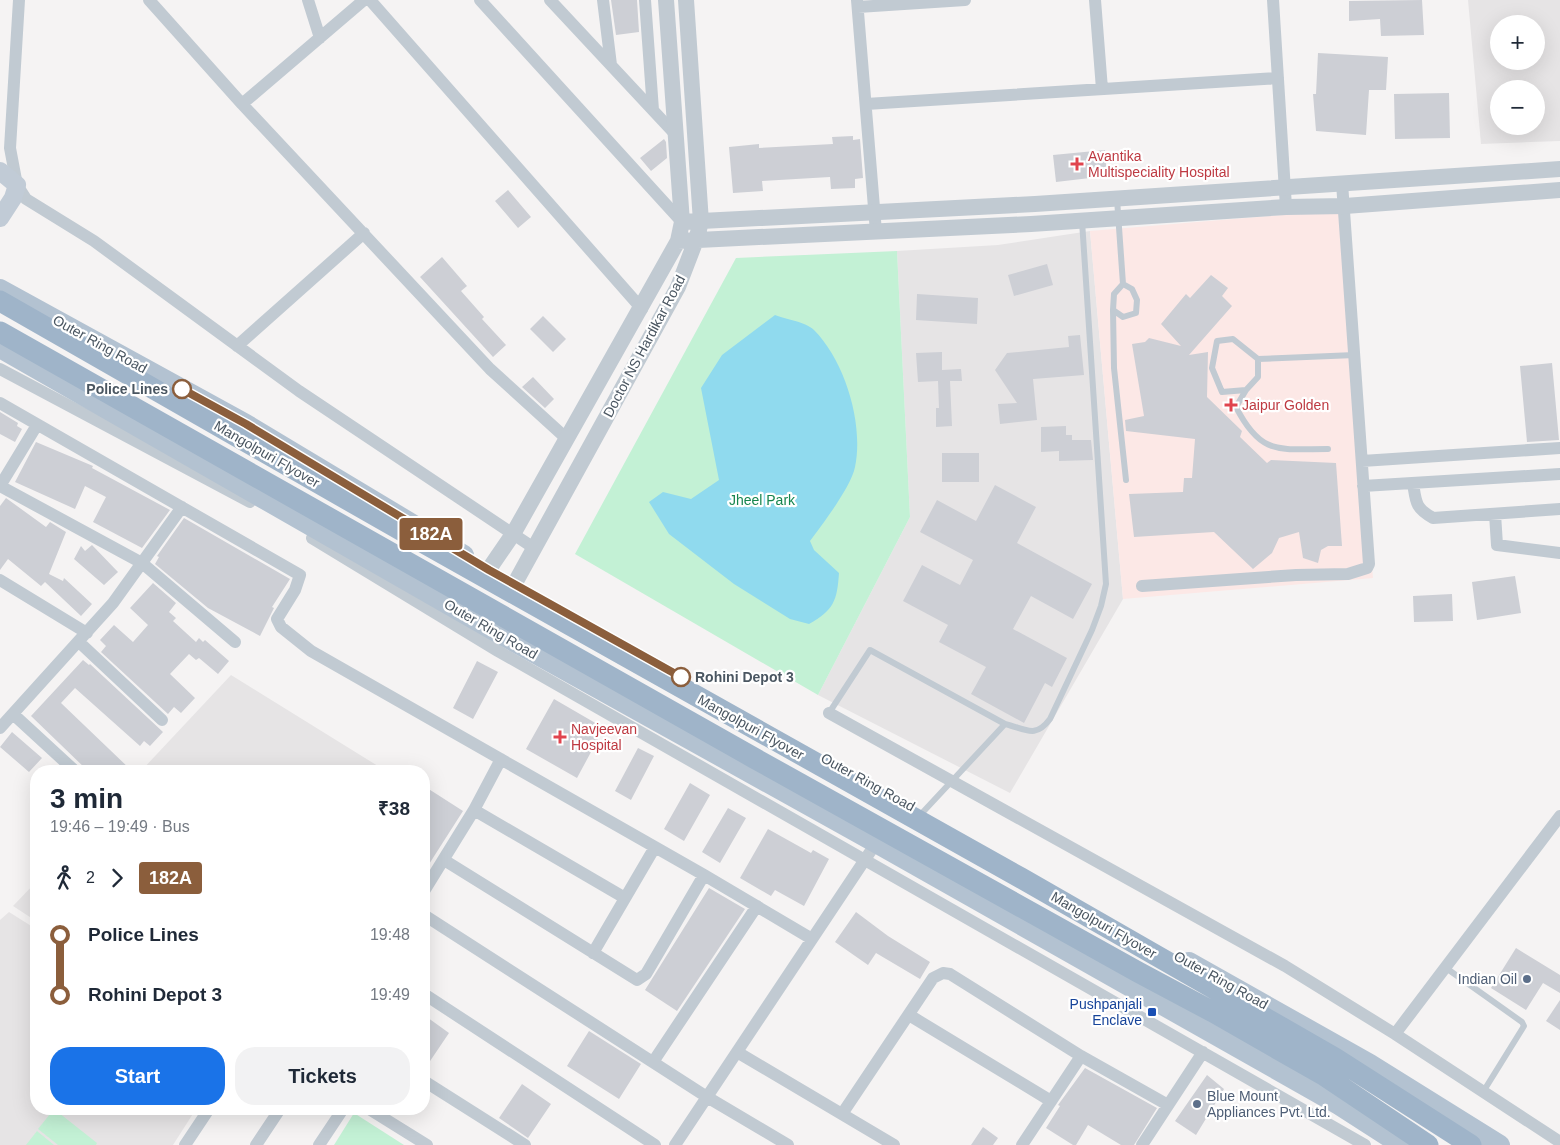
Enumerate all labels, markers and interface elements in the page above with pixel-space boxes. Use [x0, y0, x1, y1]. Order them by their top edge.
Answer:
map controls [1490, 15, 1545, 135]
button: + [1490, 15, 1545, 70]
button: − [1490, 80, 1545, 135]
place label: Avantika Multispeciality Hospital [1088, 148, 1230, 180]
marker: Avantika Multispeciality Hospital [1070, 157, 1084, 171]
street label: Doctor NS Hardikar Road [600, 272, 688, 420]
street label: Outer Ring Road [50, 312, 150, 376]
marker: Police Lines [172, 379, 192, 399]
place label: Police Lines [86, 381, 168, 397]
place label: Jaipur Golden [1242, 397, 1329, 413]
marker: Jaipur Golden [1224, 398, 1238, 412]
street label: Mangolpuri Flyover [211, 417, 323, 491]
park label: Jheel Park [729, 492, 796, 508]
line badge: 182A [396, 518, 466, 550]
text: 182A [409, 524, 453, 544]
street label: Outer Ring Road [442, 596, 540, 662]
marker: Rohini Depot 3 [671, 667, 691, 687]
place label: Rohini Depot 3 [695, 669, 794, 685]
street label: Mangolpuri Flyover [695, 691, 807, 763]
place label: Navjeevan Hospital [571, 721, 637, 753]
marker: Navjeevan Hospital [553, 730, 567, 744]
street label: Outer Ring Road [818, 750, 918, 814]
text: 3 min [50, 783, 123, 814]
text: ₹38 [378, 798, 410, 819]
text: 19:46 – 19:49 · Bus [50, 818, 190, 835]
icon: walk [50, 864, 78, 892]
icon: forward [103, 864, 131, 892]
text: 182A [149, 868, 192, 888]
text: 2 [86, 869, 95, 886]
street label: Mangolpuri Flyover [1048, 888, 1160, 962]
text: Police Lines [88, 924, 199, 945]
text: 19:48 [370, 926, 410, 943]
street label: Outer Ring Road [1171, 948, 1271, 1012]
place label: Indian Oil [1458, 971, 1517, 987]
marker: Indian Oil [1521, 973, 1533, 985]
text: Rohini Depot 3 [88, 984, 222, 1005]
text: 19:49 [370, 986, 410, 1003]
place label: Pushpanjali Enclave [1070, 996, 1142, 1028]
marker: Pushpanjali Enclave [1146, 1006, 1158, 1018]
button: Start [50, 1047, 225, 1105]
button: Tickets [235, 1047, 410, 1105]
place label: Blue Mount Appliances Pvt. Ltd. [1207, 1088, 1331, 1120]
marker: Blue Mount Appliances Pvt. Ltd. [1191, 1098, 1203, 1110]

